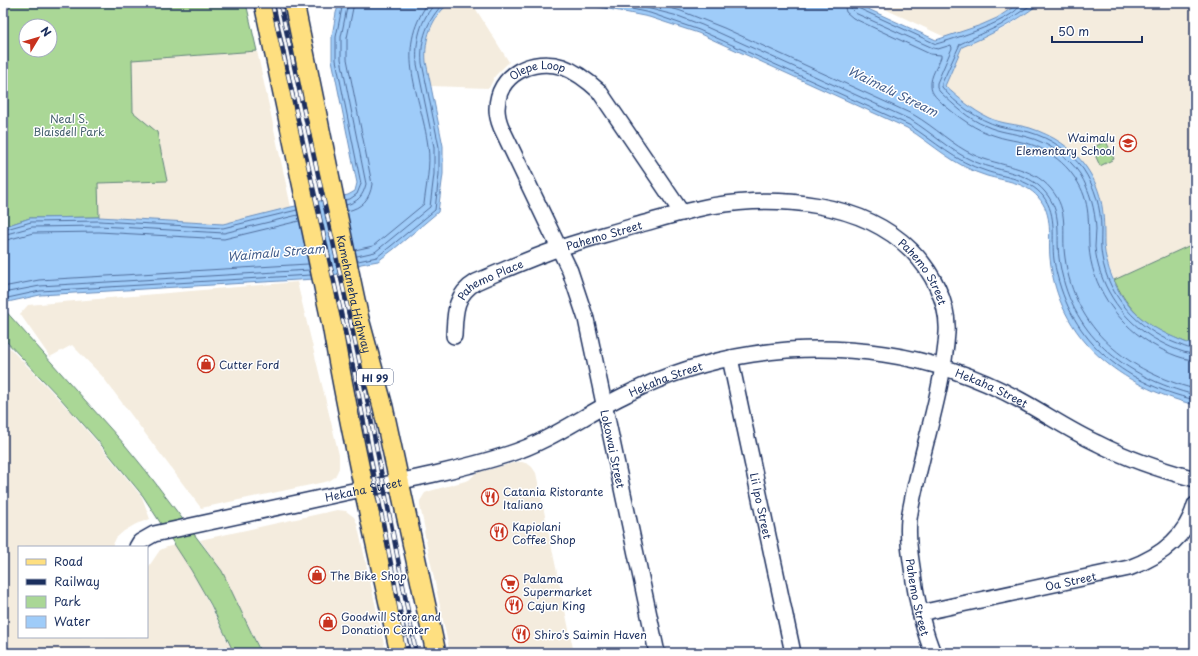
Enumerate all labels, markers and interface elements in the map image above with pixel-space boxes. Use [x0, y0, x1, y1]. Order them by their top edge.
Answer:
north arrow [18, 18, 58, 58]
scale bar [1052, 18, 1142, 44]
text: 50 m [1058, 22, 1089, 40]
text: N [37, 23, 56, 40]
street label: Olepe Loop [505, 56, 569, 84]
water label: Waimalu Stream [845, 61, 942, 121]
park label: Neal S. Blaisdell Park [33, 110, 105, 140]
place label: Waimalu Elementary School [1016, 129, 1115, 159]
school or university icon: Waimalu Elementary School [1118, 133, 1138, 153]
street label: Pahemo Street [564, 216, 644, 254]
street label: Kamehameha Highway [333, 233, 376, 355]
street label: Pahemo Street [895, 234, 952, 307]
water label: Waimalu Stream [227, 239, 327, 265]
street label: Pahemo Place [452, 254, 526, 303]
shop icon: Cutter Ford [196, 354, 216, 374]
place label: Cutter Ford [219, 356, 279, 373]
street label: Hekaha Street [625, 357, 705, 401]
street label: Hekaha Street [953, 364, 1032, 412]
road number: HI 99 [357, 369, 393, 385]
street label: Lokowai Street [596, 408, 630, 490]
street label: Lii Ipo Street [746, 471, 777, 541]
street label: Hekaha Street [323, 473, 404, 505]
place label: Catania Ristorante Italiano [503, 483, 604, 513]
restaurant icon: Catania Ristorante Italiano [480, 487, 500, 507]
place label: Kapiolani Coffee Shop [512, 518, 576, 548]
restaurant icon: Kapiolani Coffee Shop [489, 522, 509, 542]
legend [18, 546, 148, 638]
text: Road [54, 552, 83, 570]
street label: Pahemo Street [902, 557, 935, 638]
shop icon: The Bike Shop [307, 565, 327, 585]
place label: The Bike Shop [330, 567, 407, 584]
street label: Oa Street [1043, 567, 1098, 594]
place label: Palama Supermarket [523, 570, 593, 600]
text: Railway [54, 572, 100, 590]
supermarket icon: Palama Supermarket [500, 574, 520, 594]
text: Park [54, 592, 81, 610]
restaurant icon: Cajun King [504, 595, 524, 615]
place label: Cajun King [527, 597, 585, 614]
place label: Goodwill Store and Donation Center [341, 608, 441, 638]
text: Water [54, 612, 91, 630]
shop icon: Goodwill Store and Donation Center [318, 612, 338, 632]
restaurant icon: Shiro's Saimin Haven [511, 624, 531, 644]
place label: Shiro's Saimin Haven [534, 626, 647, 643]

